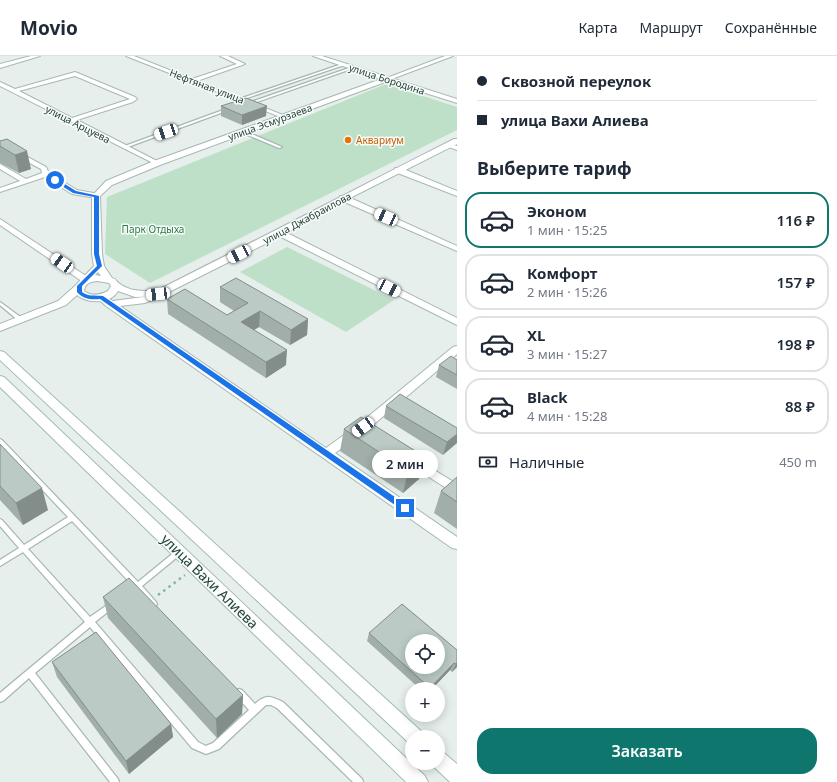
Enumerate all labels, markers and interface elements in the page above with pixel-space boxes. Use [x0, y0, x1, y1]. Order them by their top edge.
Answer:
text: Movio [20, 15, 78, 41]
text: Карта [578, 18, 617, 37]
text: Маршрут [639, 18, 703, 37]
text: Сохранённые [725, 18, 817, 37]
street label: улица Бородина [347, 60, 427, 98]
street label: Нефтяная улица [168, 65, 246, 107]
text: Сквозной переулок [501, 71, 651, 91]
street label: улица Эсмурзаева [226, 100, 314, 144]
street label: улица Арцуева [43, 102, 113, 146]
text: улица Вахи Алиева [501, 110, 649, 130]
car [153, 122, 179, 142]
place label: Аквариум [356, 133, 404, 147]
marker: Аквариум [343, 135, 353, 145]
text: Выберите тариф [477, 156, 632, 180]
route start [46, 171, 64, 189]
street label: улица Джабраилова [260, 189, 354, 247]
text: Эконом [527, 201, 587, 221]
icon: car [479, 202, 515, 238]
car [373, 207, 399, 227]
text: 116 ₽ [776, 210, 815, 230]
text: 1 мин · 15:25 [527, 221, 607, 239]
park label: Парк Отдыха [122, 222, 184, 236]
car [226, 243, 252, 265]
car [49, 251, 75, 275]
text: Комфорт [527, 263, 597, 283]
icon: car [479, 264, 515, 300]
text: 157 ₽ [776, 272, 815, 292]
car [376, 277, 402, 299]
text: 2 мин · 15:26 [527, 283, 607, 301]
car [145, 287, 171, 301]
text: XL [527, 325, 545, 345]
icon: car [479, 326, 515, 362]
text: 198 ₽ [776, 334, 815, 354]
text: 3 мин · 15:27 [527, 345, 607, 363]
text: Black [527, 387, 567, 407]
icon: car [479, 388, 515, 424]
text: 88 ₽ [785, 396, 815, 416]
text: 4 мин · 15:28 [527, 407, 607, 425]
car [350, 415, 376, 439]
callout: 2 мин [372, 450, 438, 478]
icon: cash [477, 451, 499, 473]
text: Наличные [509, 452, 584, 472]
text: 450 m [779, 453, 817, 471]
text: 2 мин [386, 455, 424, 473]
route end [396, 499, 414, 517]
street label: улица Вахи Алиева [157, 529, 263, 633]
map controls [405, 634, 445, 770]
button: locate [405, 634, 445, 674]
button: + [405, 682, 445, 722]
button: Заказать [477, 728, 817, 774]
button: − [405, 730, 445, 770]

